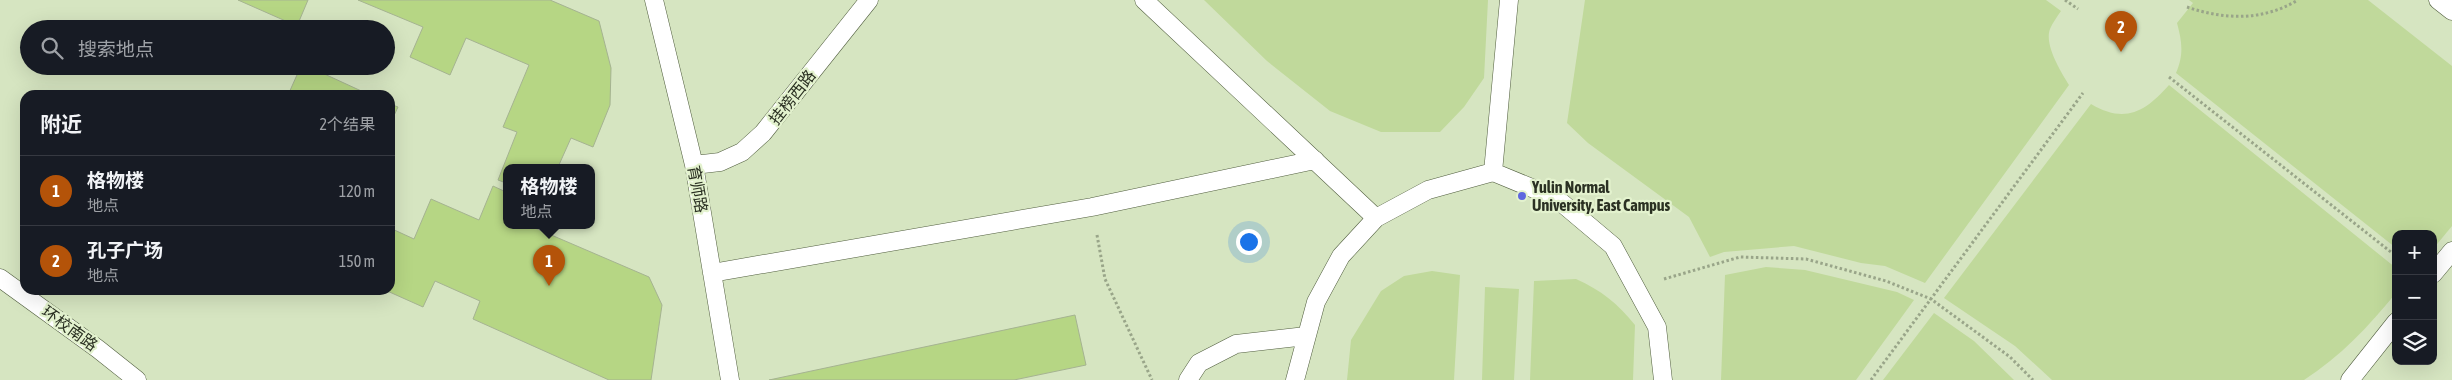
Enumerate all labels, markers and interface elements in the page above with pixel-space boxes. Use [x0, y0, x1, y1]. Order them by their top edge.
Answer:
pin: 2 [2105, 11, 2137, 52]
search box [20, 20, 395, 75]
icon: search [38, 34, 66, 62]
text: 搜索地点 [78, 38, 154, 60]
street label: 挂榜西路 [765, 66, 819, 128]
text: 附近 [40, 112, 82, 136]
text: 2个结果 [319, 115, 375, 133]
popup [503, 164, 595, 229]
street label: 育师路 [685, 164, 711, 214]
text: 格物楼 [87, 169, 144, 191]
text: 格物楼 [520, 175, 578, 197]
place label: Yulin Normal University, East Campus [1531, 178, 1671, 214]
text: 1 [52, 182, 60, 200]
text: 120 m [339, 182, 375, 200]
marker: Yulin Normal University, East Campus [1516, 190, 1528, 202]
text: 地点 [87, 196, 119, 214]
text: 地点 [520, 202, 553, 220]
your location [1236, 229, 1262, 255]
map controls [2392, 230, 2437, 365]
button: + [2392, 230, 2437, 275]
text: 孔子广场 [87, 239, 163, 261]
pin: 1 [533, 245, 565, 286]
text: 2 [52, 252, 60, 270]
text: 150 m [339, 252, 375, 270]
text: 地点 [87, 266, 119, 284]
button: − [2392, 275, 2437, 320]
street label: 环校南路 [39, 302, 101, 354]
button: layers [2392, 320, 2437, 365]

